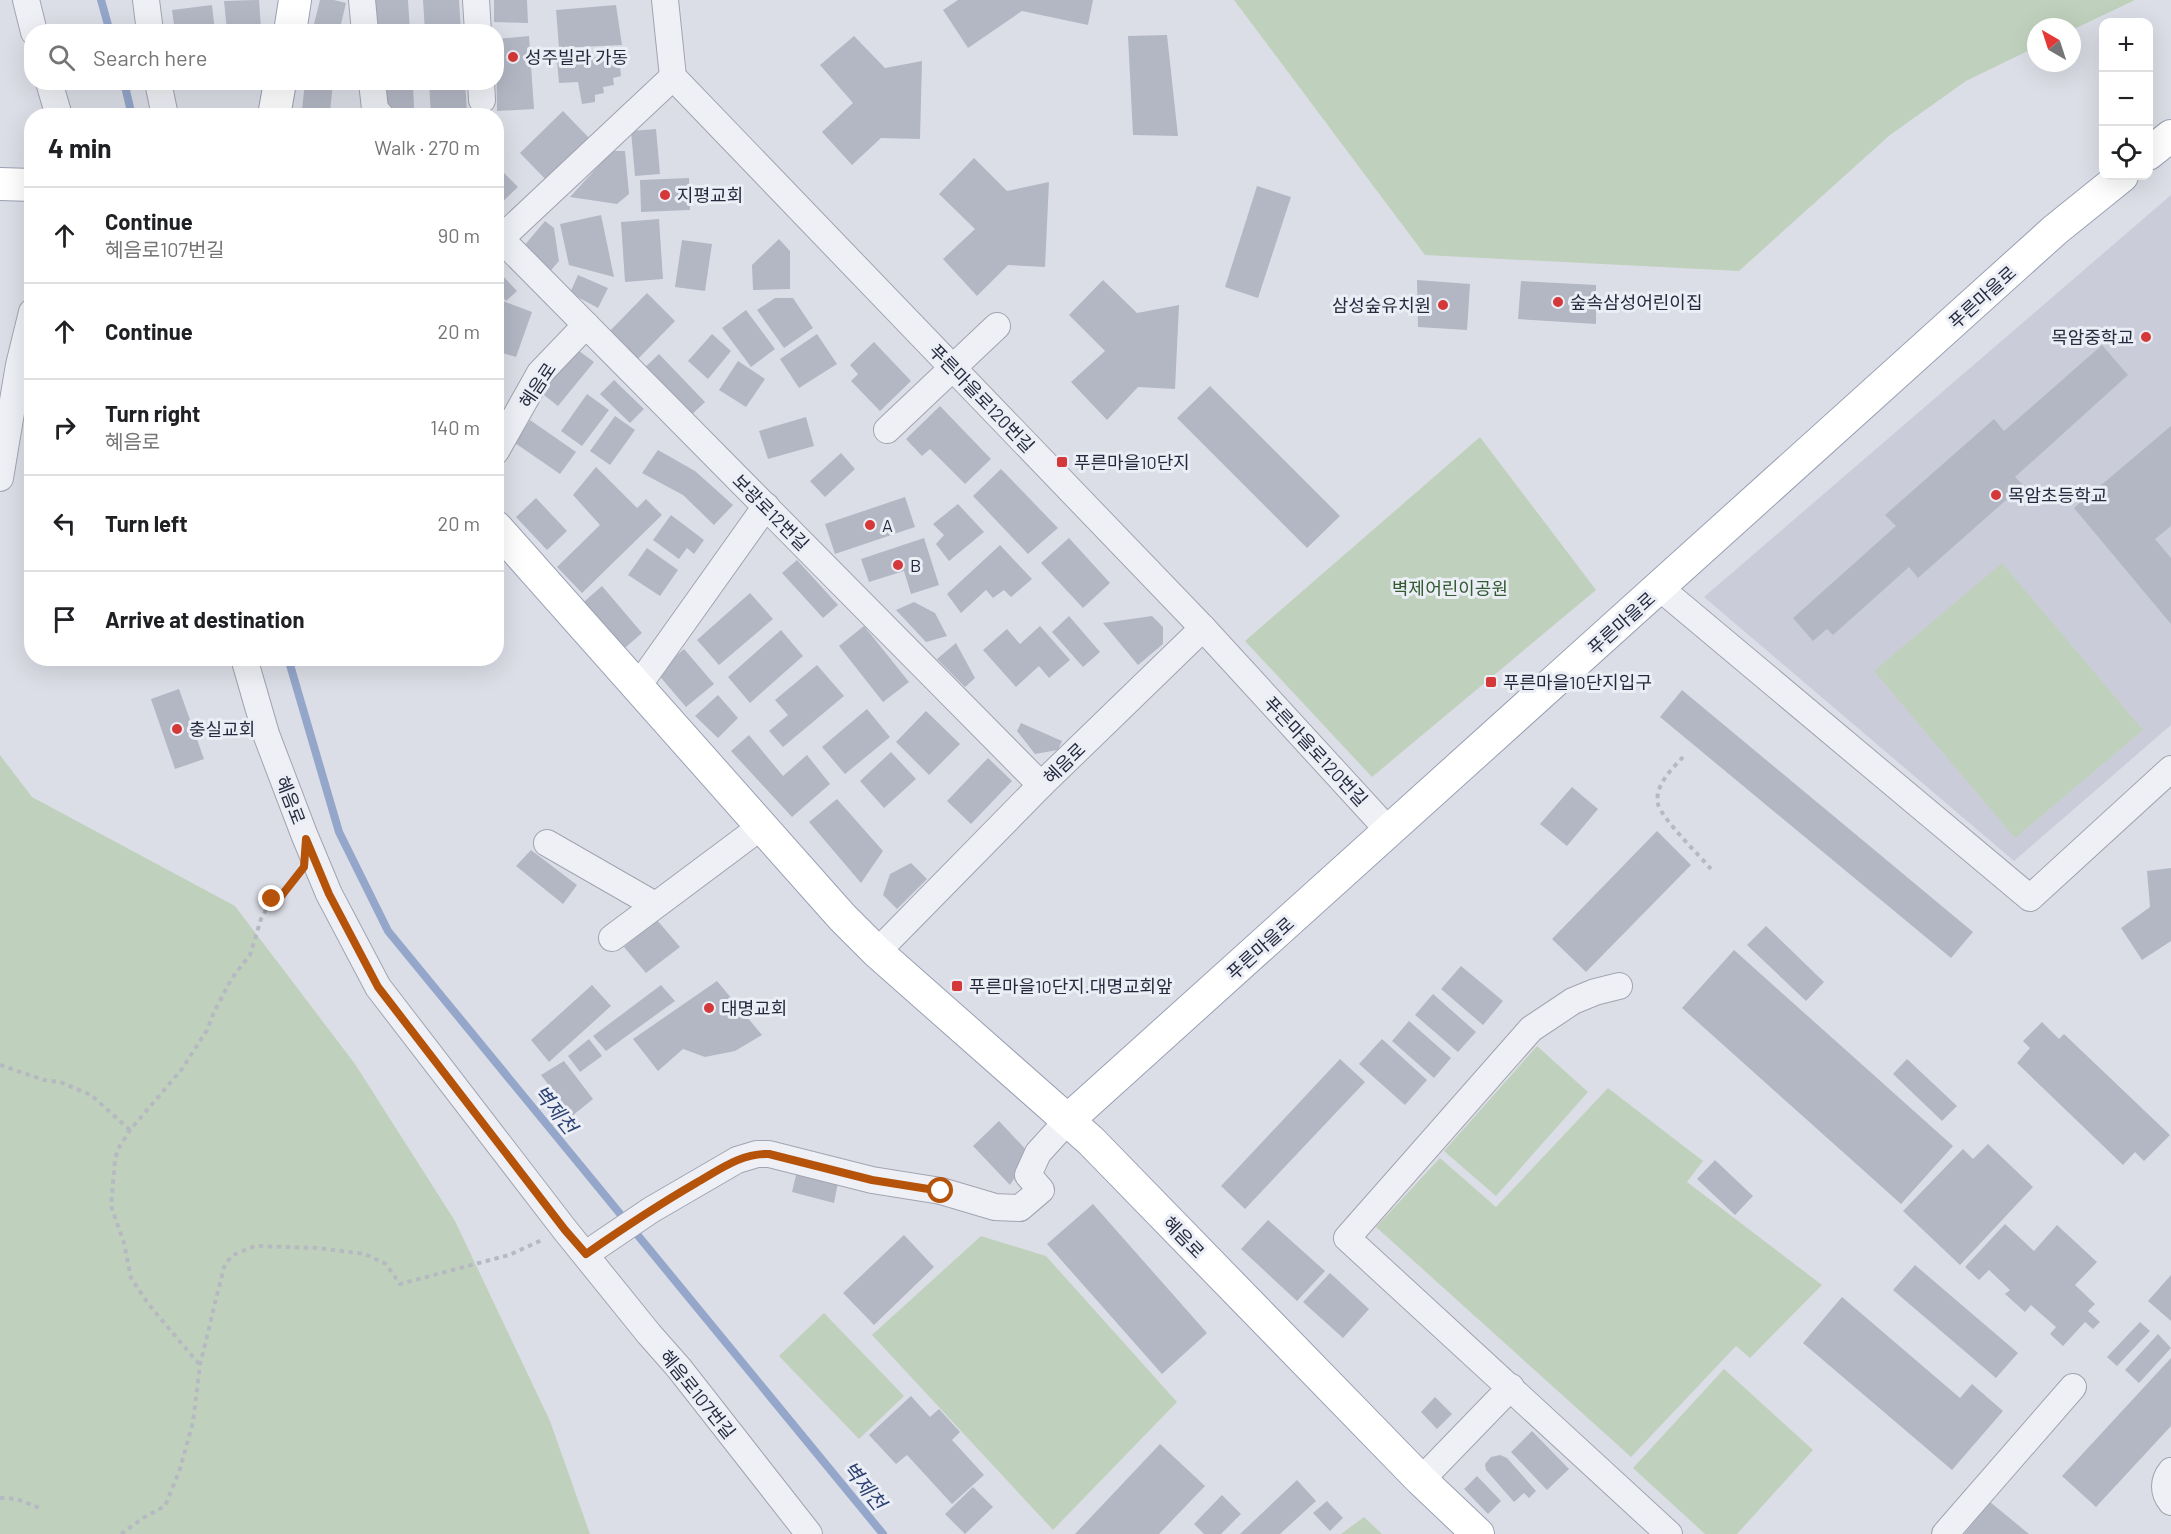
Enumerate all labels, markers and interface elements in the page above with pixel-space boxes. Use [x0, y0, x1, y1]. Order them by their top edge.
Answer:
north arrow [2027, 18, 2081, 72]
map controls [2099, 18, 2153, 180]
button: + [2099, 18, 2153, 72]
search box [24, 24, 504, 90]
icon: search [45, 41, 78, 74]
text: Search here [93, 44, 207, 70]
place label: 성주빌라 가동 [525, 46, 628, 68]
marker: 성주빌라 가동 [506, 50, 520, 64]
button: − [2099, 72, 2153, 126]
button: locate [2099, 126, 2153, 180]
text: 4 min [48, 132, 112, 163]
text: Walk · 270 m [374, 135, 480, 159]
place label: 지평교회 [677, 184, 743, 206]
marker: 지평교회 [658, 188, 672, 202]
text: Continue [105, 208, 193, 234]
icon: ahead [48, 219, 81, 252]
text: 90 m [438, 223, 480, 247]
text: 혜음로107번길 [105, 237, 225, 261]
street label: 푸른마을로 [1944, 261, 2020, 333]
place label: 숲속삼성어린이집 [1570, 291, 1702, 313]
place label: 삼성숲유치원 [1332, 294, 1431, 316]
marker: 숲속삼성어린이집 [1551, 295, 1565, 309]
marker: 삼성숲유치원 [1436, 298, 1450, 312]
icon: ahead [48, 315, 81, 348]
text: Continue [105, 318, 193, 344]
text: 20 m [437, 319, 480, 343]
place label: 목암중학교 [2051, 326, 2134, 348]
marker: 목암중학교 [2139, 330, 2153, 344]
street label: 푸른마을로120번길 [925, 339, 1039, 457]
street label: 혜음로 [514, 358, 560, 412]
text: Turn right [105, 400, 200, 426]
icon: right [48, 411, 81, 444]
text: 140 m [430, 415, 480, 439]
text: 혜음로 [105, 429, 160, 453]
place label: 푸른마을10단지 [1074, 451, 1190, 473]
marker: 푸른마을10단지 [1055, 455, 1069, 469]
street label: 보광로12번길 [728, 469, 814, 555]
place label: 목암초등학교 [2008, 484, 2107, 506]
marker: 목암초등학교 [1989, 488, 2003, 502]
icon: left [48, 507, 81, 540]
text: Turn left [105, 510, 188, 536]
text: 20 m [437, 511, 480, 535]
place label: A [882, 514, 893, 536]
marker: A [863, 518, 877, 532]
place label: B [910, 554, 921, 576]
marker: B [891, 558, 905, 572]
park label: 벽제어린이공원 [1392, 577, 1508, 599]
street label: 푸른마을로 [1583, 587, 1659, 659]
icon: arrive [48, 603, 81, 636]
text: Arrive at destination [105, 606, 304, 632]
place label: 푸른마을10단지입구 [1503, 671, 1652, 693]
marker: 푸른마을10단지입구 [1484, 675, 1498, 689]
street label: 푸른마을로120번길 [1260, 692, 1372, 810]
place label: 충실교회 [189, 718, 255, 740]
marker: 충실교회 [170, 722, 184, 736]
street label: 혜음로 [1038, 738, 1090, 788]
street label: 혜음로 [272, 773, 310, 827]
route end [258, 885, 284, 911]
street label: 푸른마을로 [1222, 912, 1298, 984]
place label: 푸른마을10단지.대명교회앞 [969, 975, 1173, 997]
marker: 푸른마을10단지.대명교회앞 [950, 979, 964, 993]
place label: 대명교회 [721, 997, 787, 1019]
marker: 대명교회 [702, 1001, 716, 1015]
water label: 벽제천 [529, 1080, 584, 1140]
route start [927, 1177, 953, 1203]
street label: 혜음로 [1159, 1211, 1209, 1263]
street label: 혜음로107번길 [656, 1345, 740, 1443]
water label: 벽제천 [838, 1456, 893, 1516]

